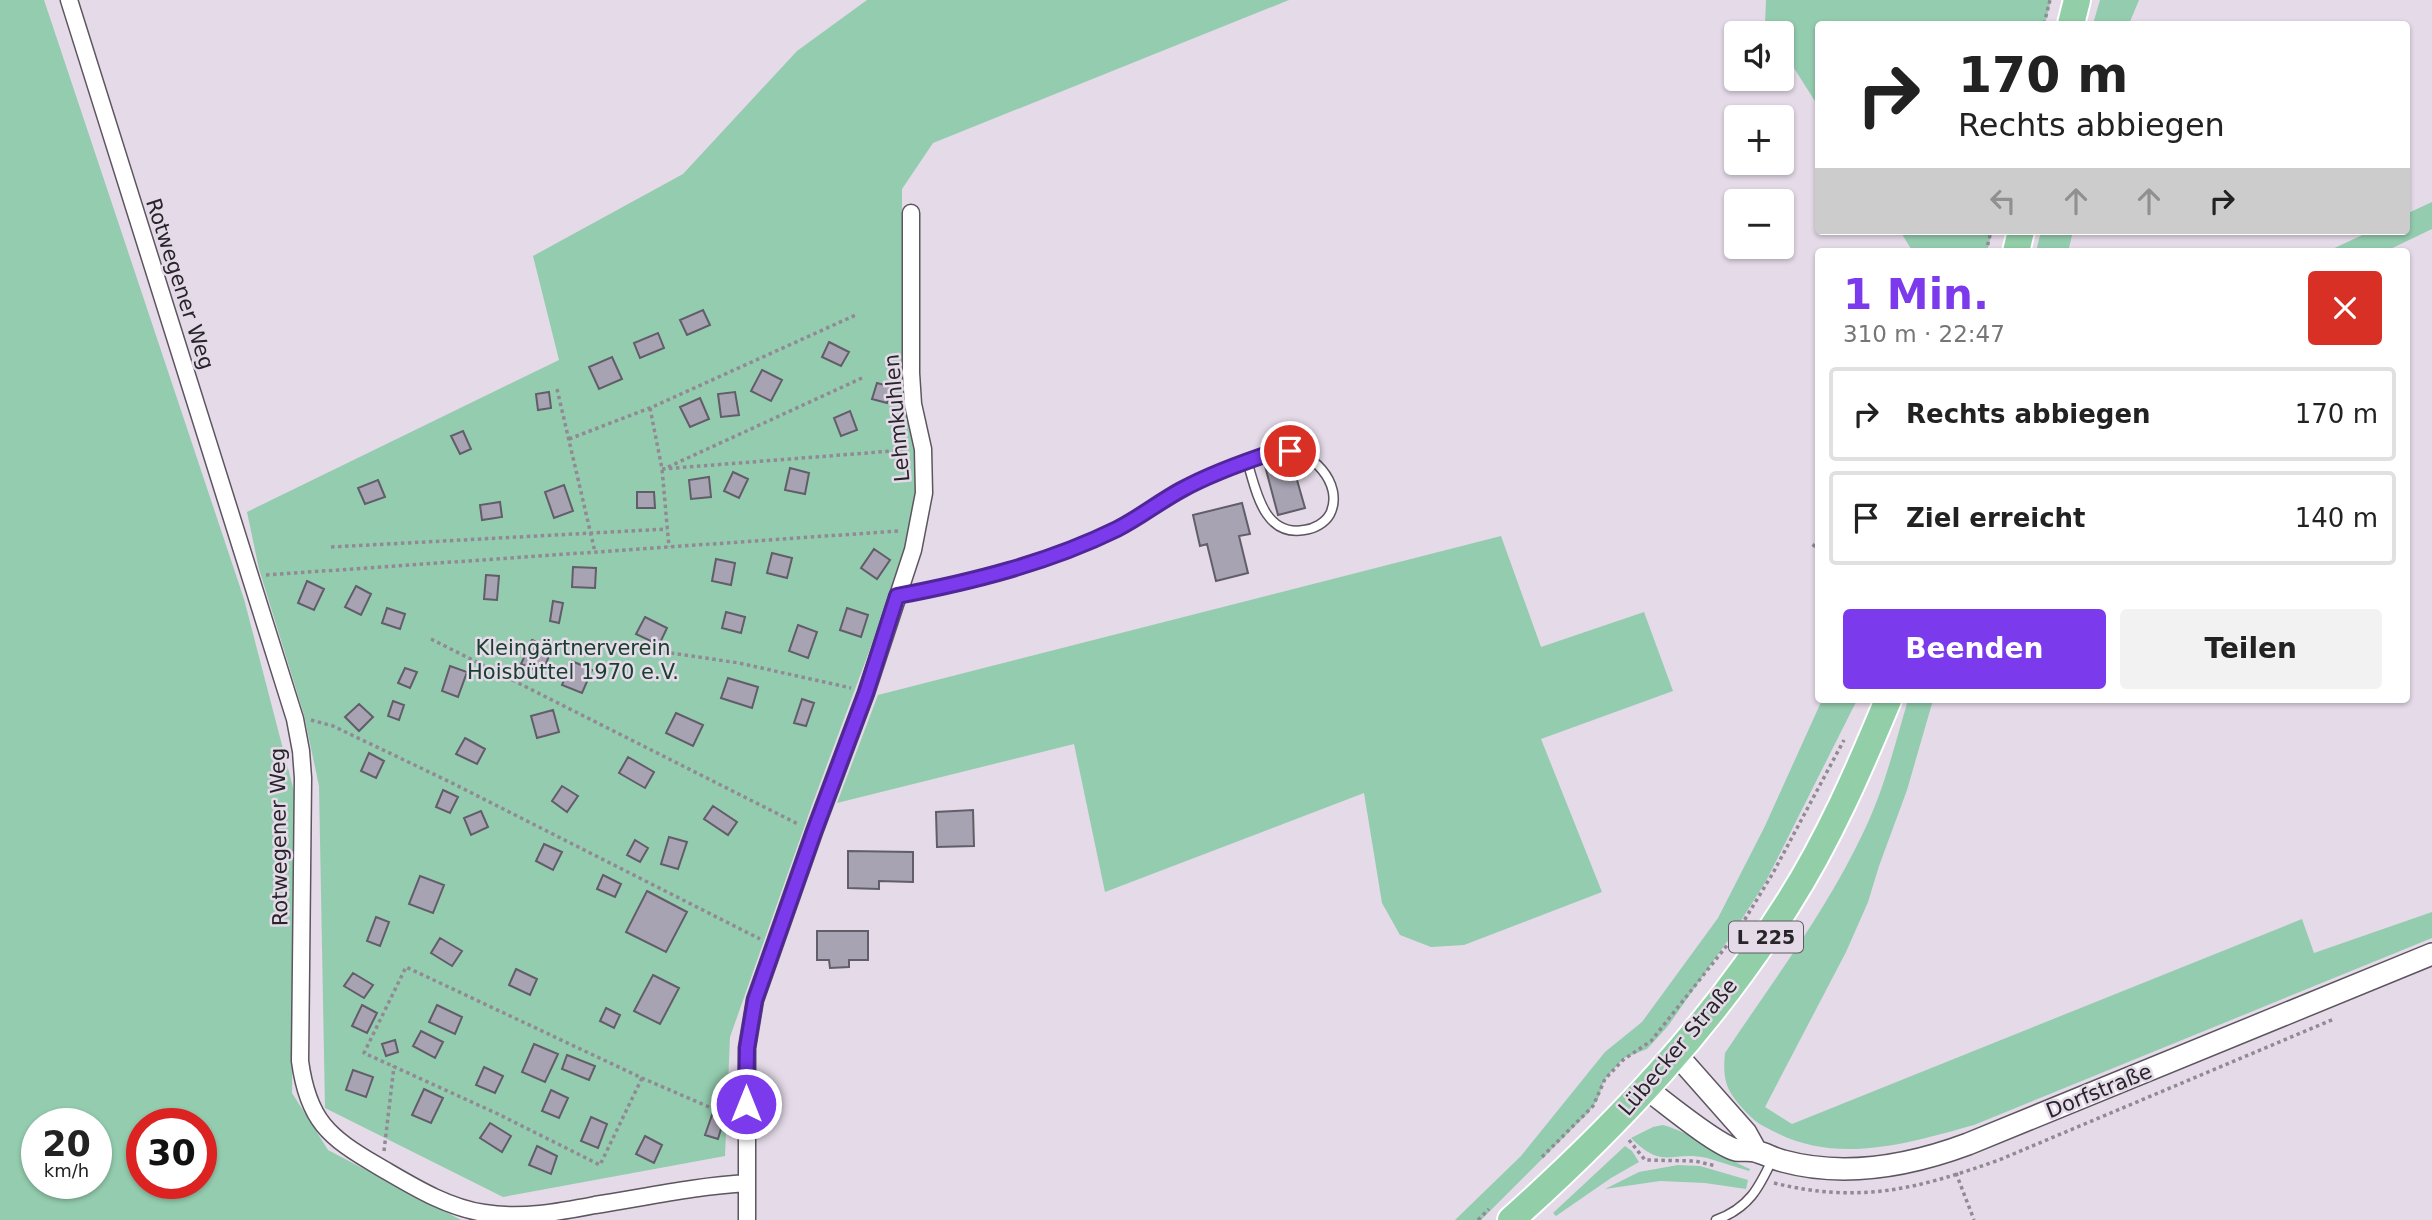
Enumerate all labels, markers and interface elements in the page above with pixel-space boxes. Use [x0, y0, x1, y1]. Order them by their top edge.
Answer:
map controls [1724, 21, 1794, 259]
button: sound [1724, 21, 1794, 91]
text: 170 m [1958, 47, 2128, 104]
icon: right [1843, 49, 1934, 140]
button: + [1724, 105, 1794, 175]
text: Rechts abbiegen [1958, 106, 2225, 144]
icon: left [1984, 182, 2022, 220]
icon: ahead [2057, 182, 2095, 220]
icon: ahead [2130, 182, 2168, 220]
icon: right [2203, 182, 2241, 220]
button: − [1724, 189, 1794, 259]
street label: Rotwegener Weg [141, 195, 219, 373]
text: 1 Min. [1843, 270, 1989, 319]
button: close [2308, 271, 2382, 345]
text: 310 m · 22:47 [1843, 321, 2005, 347]
street label: Lehmkuhlen [879, 353, 915, 483]
icon: right [1847, 395, 1885, 433]
text: Rechts abbiegen [1906, 399, 2151, 429]
text: 170 m [2295, 399, 2378, 429]
pin [1260, 421, 1320, 481]
icon: arrive [1271, 432, 1309, 470]
icon: arrive [1847, 499, 1885, 537]
text: Ziel erreicht [1906, 503, 2086, 533]
text: 140 m [2295, 503, 2378, 533]
button: Beenden [1843, 609, 2106, 689]
button: Teilen [2120, 609, 2382, 689]
park label: Kleingärtnerverein Hoisbüttel 1970 e.V. [467, 636, 679, 684]
street label: Rotwegener Weg [265, 748, 293, 926]
road number: L 225 [1729, 922, 1803, 953]
street label: Lübecker Straße [1614, 974, 1742, 1120]
street label: Dorfstraße [2043, 1059, 2155, 1123]
position arrow [709, 1067, 783, 1141]
speed limit sign: 30 [126, 1108, 217, 1199]
text: 20 [42, 1124, 91, 1164]
text: km/h [44, 1160, 89, 1181]

